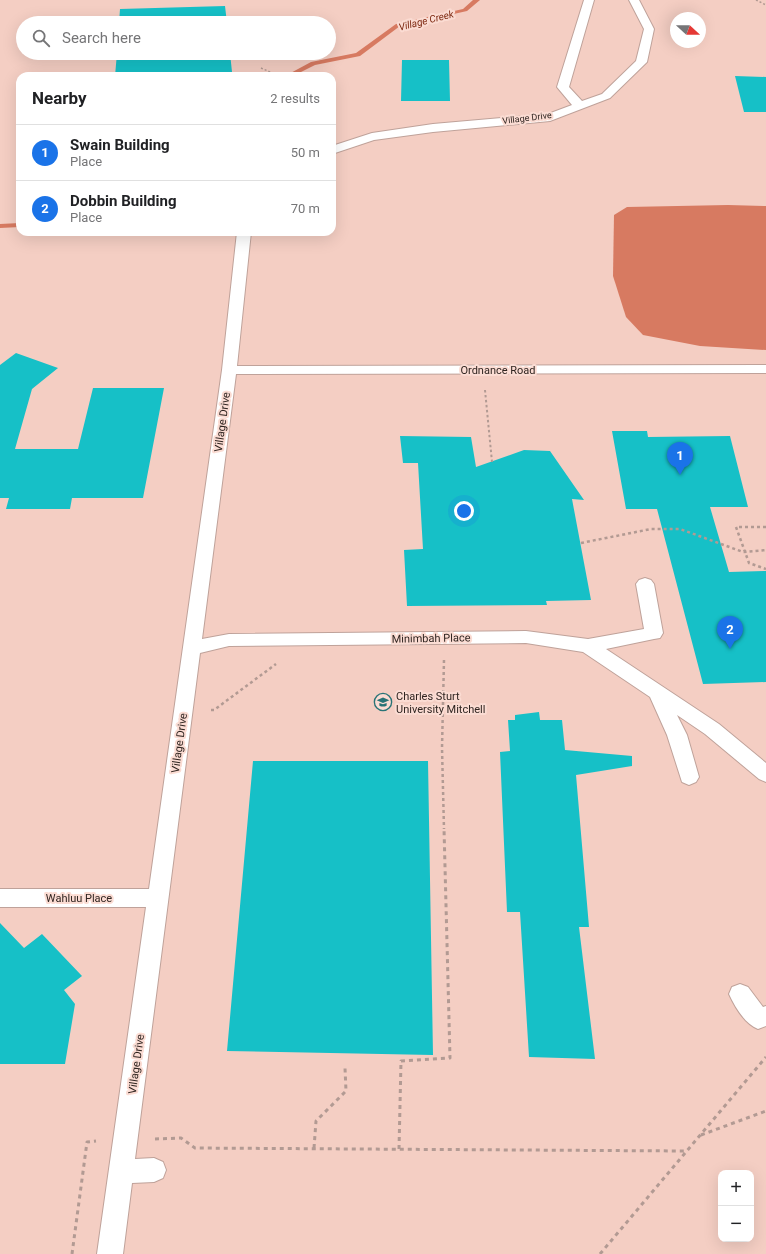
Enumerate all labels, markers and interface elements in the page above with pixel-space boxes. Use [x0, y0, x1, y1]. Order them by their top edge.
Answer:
water label: Village Creek [397, 8, 456, 33]
north arrow [670, 12, 706, 48]
search box [16, 16, 336, 60]
icon: search [30, 27, 52, 49]
text: Search here [62, 29, 141, 47]
text: Nearby [32, 88, 87, 108]
text: 2 results [270, 91, 320, 106]
street label: Village Drive [502, 110, 552, 126]
text: Swain Building [70, 136, 170, 154]
text: 1 [41, 145, 49, 160]
text: 50 m [291, 145, 320, 160]
text: Place [70, 154, 102, 169]
text: Dobbin Building [70, 192, 177, 210]
text: 2 [41, 201, 49, 216]
text: 70 m [291, 201, 320, 216]
text: Place [70, 210, 102, 225]
street label: Ordnance Road [460, 364, 536, 377]
street label: Village Drive [212, 391, 233, 453]
pin: 1 [667, 442, 693, 475]
your location [454, 501, 474, 521]
pin: 2 [717, 616, 743, 649]
street label: Minimbah Place [391, 631, 471, 646]
place label: Charles Sturt University Mitchell [396, 690, 485, 716]
school or university icon: Charles Sturt University Mitchell [373, 692, 393, 712]
street label: Village Drive [169, 712, 190, 774]
street label: Wahluu Place [46, 892, 112, 905]
street label: Village Drive [126, 1033, 147, 1095]
map controls [718, 1170, 754, 1242]
button: + [718, 1170, 754, 1206]
button: − [718, 1206, 754, 1242]

